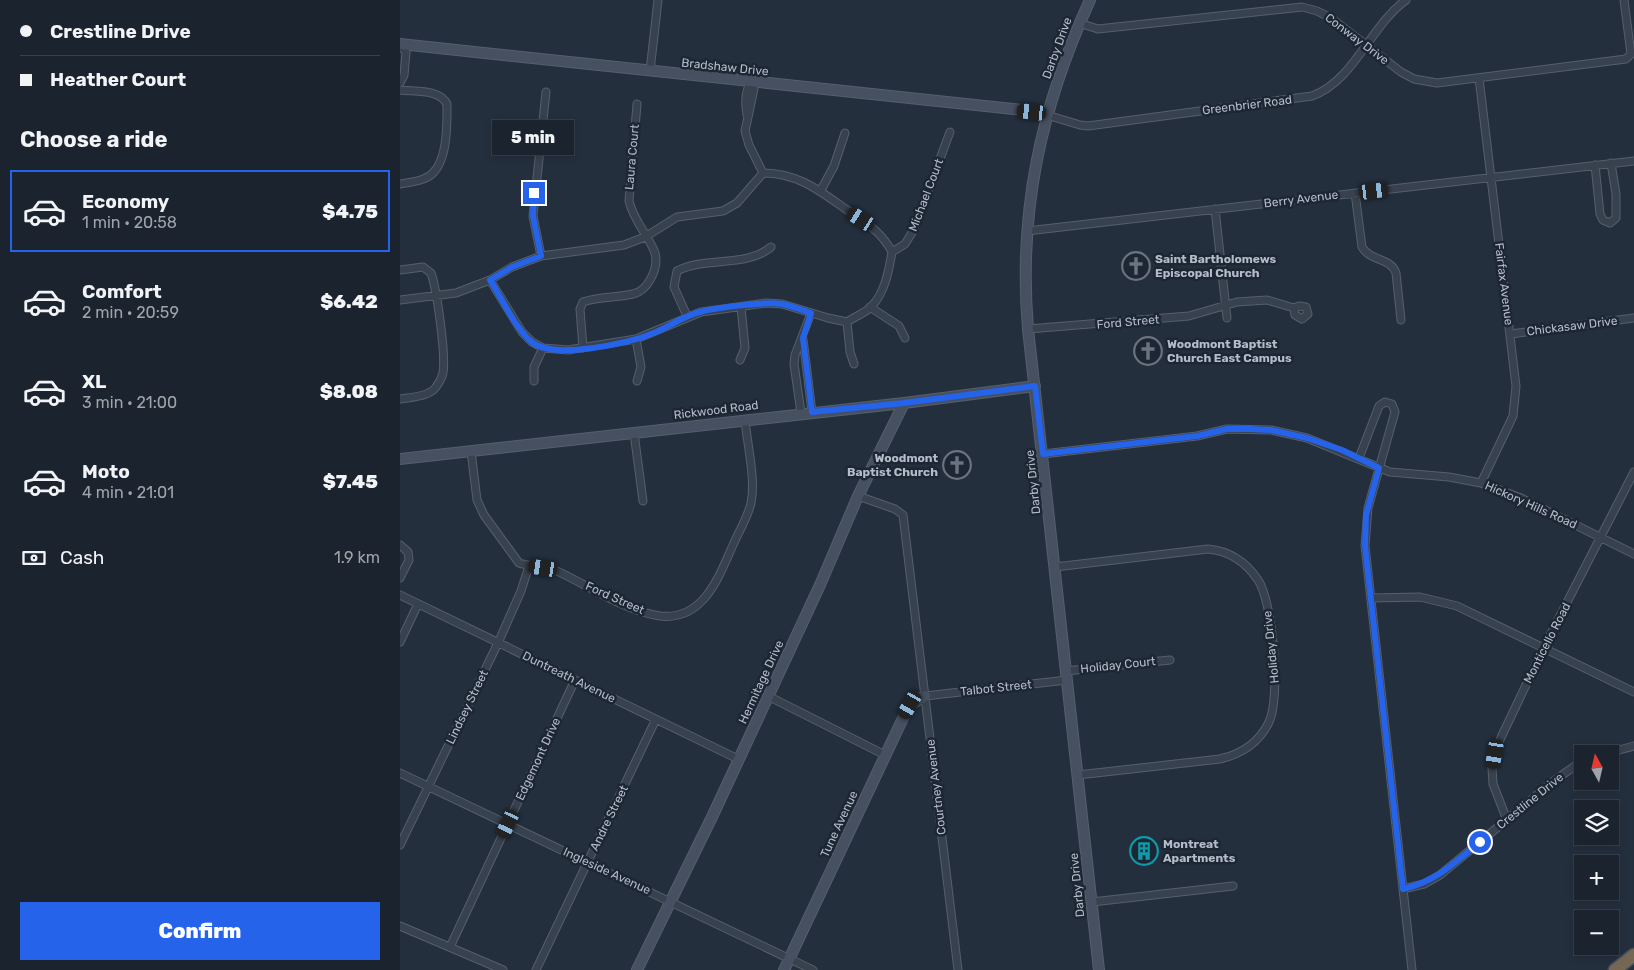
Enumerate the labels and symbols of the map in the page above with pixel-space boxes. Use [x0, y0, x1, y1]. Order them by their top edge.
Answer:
street label: Conway Drive [1322, 11, 1392, 68]
street label: Darby Drive [1039, 15, 1075, 81]
street label: Bradshaw Drive [681, 55, 769, 79]
street label: Greenbrier Road [1201, 93, 1293, 117]
car [1016, 103, 1047, 121]
callout: 5 min [493, 120, 575, 156]
street label: Laura Court [622, 123, 642, 190]
street label: Michael Court [906, 156, 946, 233]
route end [523, 182, 545, 204]
car [1358, 182, 1389, 200]
street label: Berry Avenue [1263, 187, 1339, 211]
car [844, 205, 877, 233]
street label: Fairfax Avenue [1492, 242, 1516, 326]
church icon: Saint Bartholomews Episcopal Church [1121, 251, 1151, 281]
place label: Saint Bartholomews Episcopal Church [1155, 252, 1277, 280]
street label: Ford Street [1096, 312, 1160, 332]
street label: Chickasaw Drive [1526, 313, 1618, 339]
church icon: Woodmont Baptist Church East Campus [1133, 336, 1163, 366]
place label: Woodmont Baptist Church East Campus [1167, 337, 1292, 365]
street label: Rickwood Road [673, 398, 759, 422]
street label: Darby Drive [1023, 449, 1043, 515]
church icon: Woodmont Baptist Church [942, 450, 972, 480]
place label: Woodmont Baptist Church [847, 451, 938, 479]
street label: Hickory Hills Road [1483, 478, 1579, 532]
car [527, 558, 558, 578]
street label: Ford Street [583, 579, 647, 617]
street label: Monticello Road [1521, 600, 1573, 686]
street label: Holiday Drive [1260, 610, 1282, 684]
street label: Hermitage Drive [736, 638, 787, 726]
street label: Duntreath Avenue [520, 648, 618, 706]
street label: Holiday Court [1080, 654, 1157, 676]
street label: Lindsey Street [443, 667, 491, 746]
street label: Talbot Street [960, 677, 1033, 699]
car [896, 688, 923, 722]
street label: Edgemont Drive [513, 715, 563, 803]
street label: Courtney Avenue [923, 738, 949, 836]
car [1485, 738, 1504, 770]
north arrow [1574, 745, 1619, 790]
street label: Crestline Drive [1494, 770, 1566, 832]
street label: Andre Street [587, 783, 631, 853]
street label: Tune Avenue [817, 788, 861, 860]
car [494, 807, 521, 841]
route start [1469, 831, 1491, 853]
building icon: Montreat Apartments [1129, 836, 1159, 866]
place label: Montreat Apartments [1163, 837, 1236, 865]
street label: Ingleside Avenue [561, 845, 653, 898]
street label: Darby Drive [1067, 852, 1087, 918]

